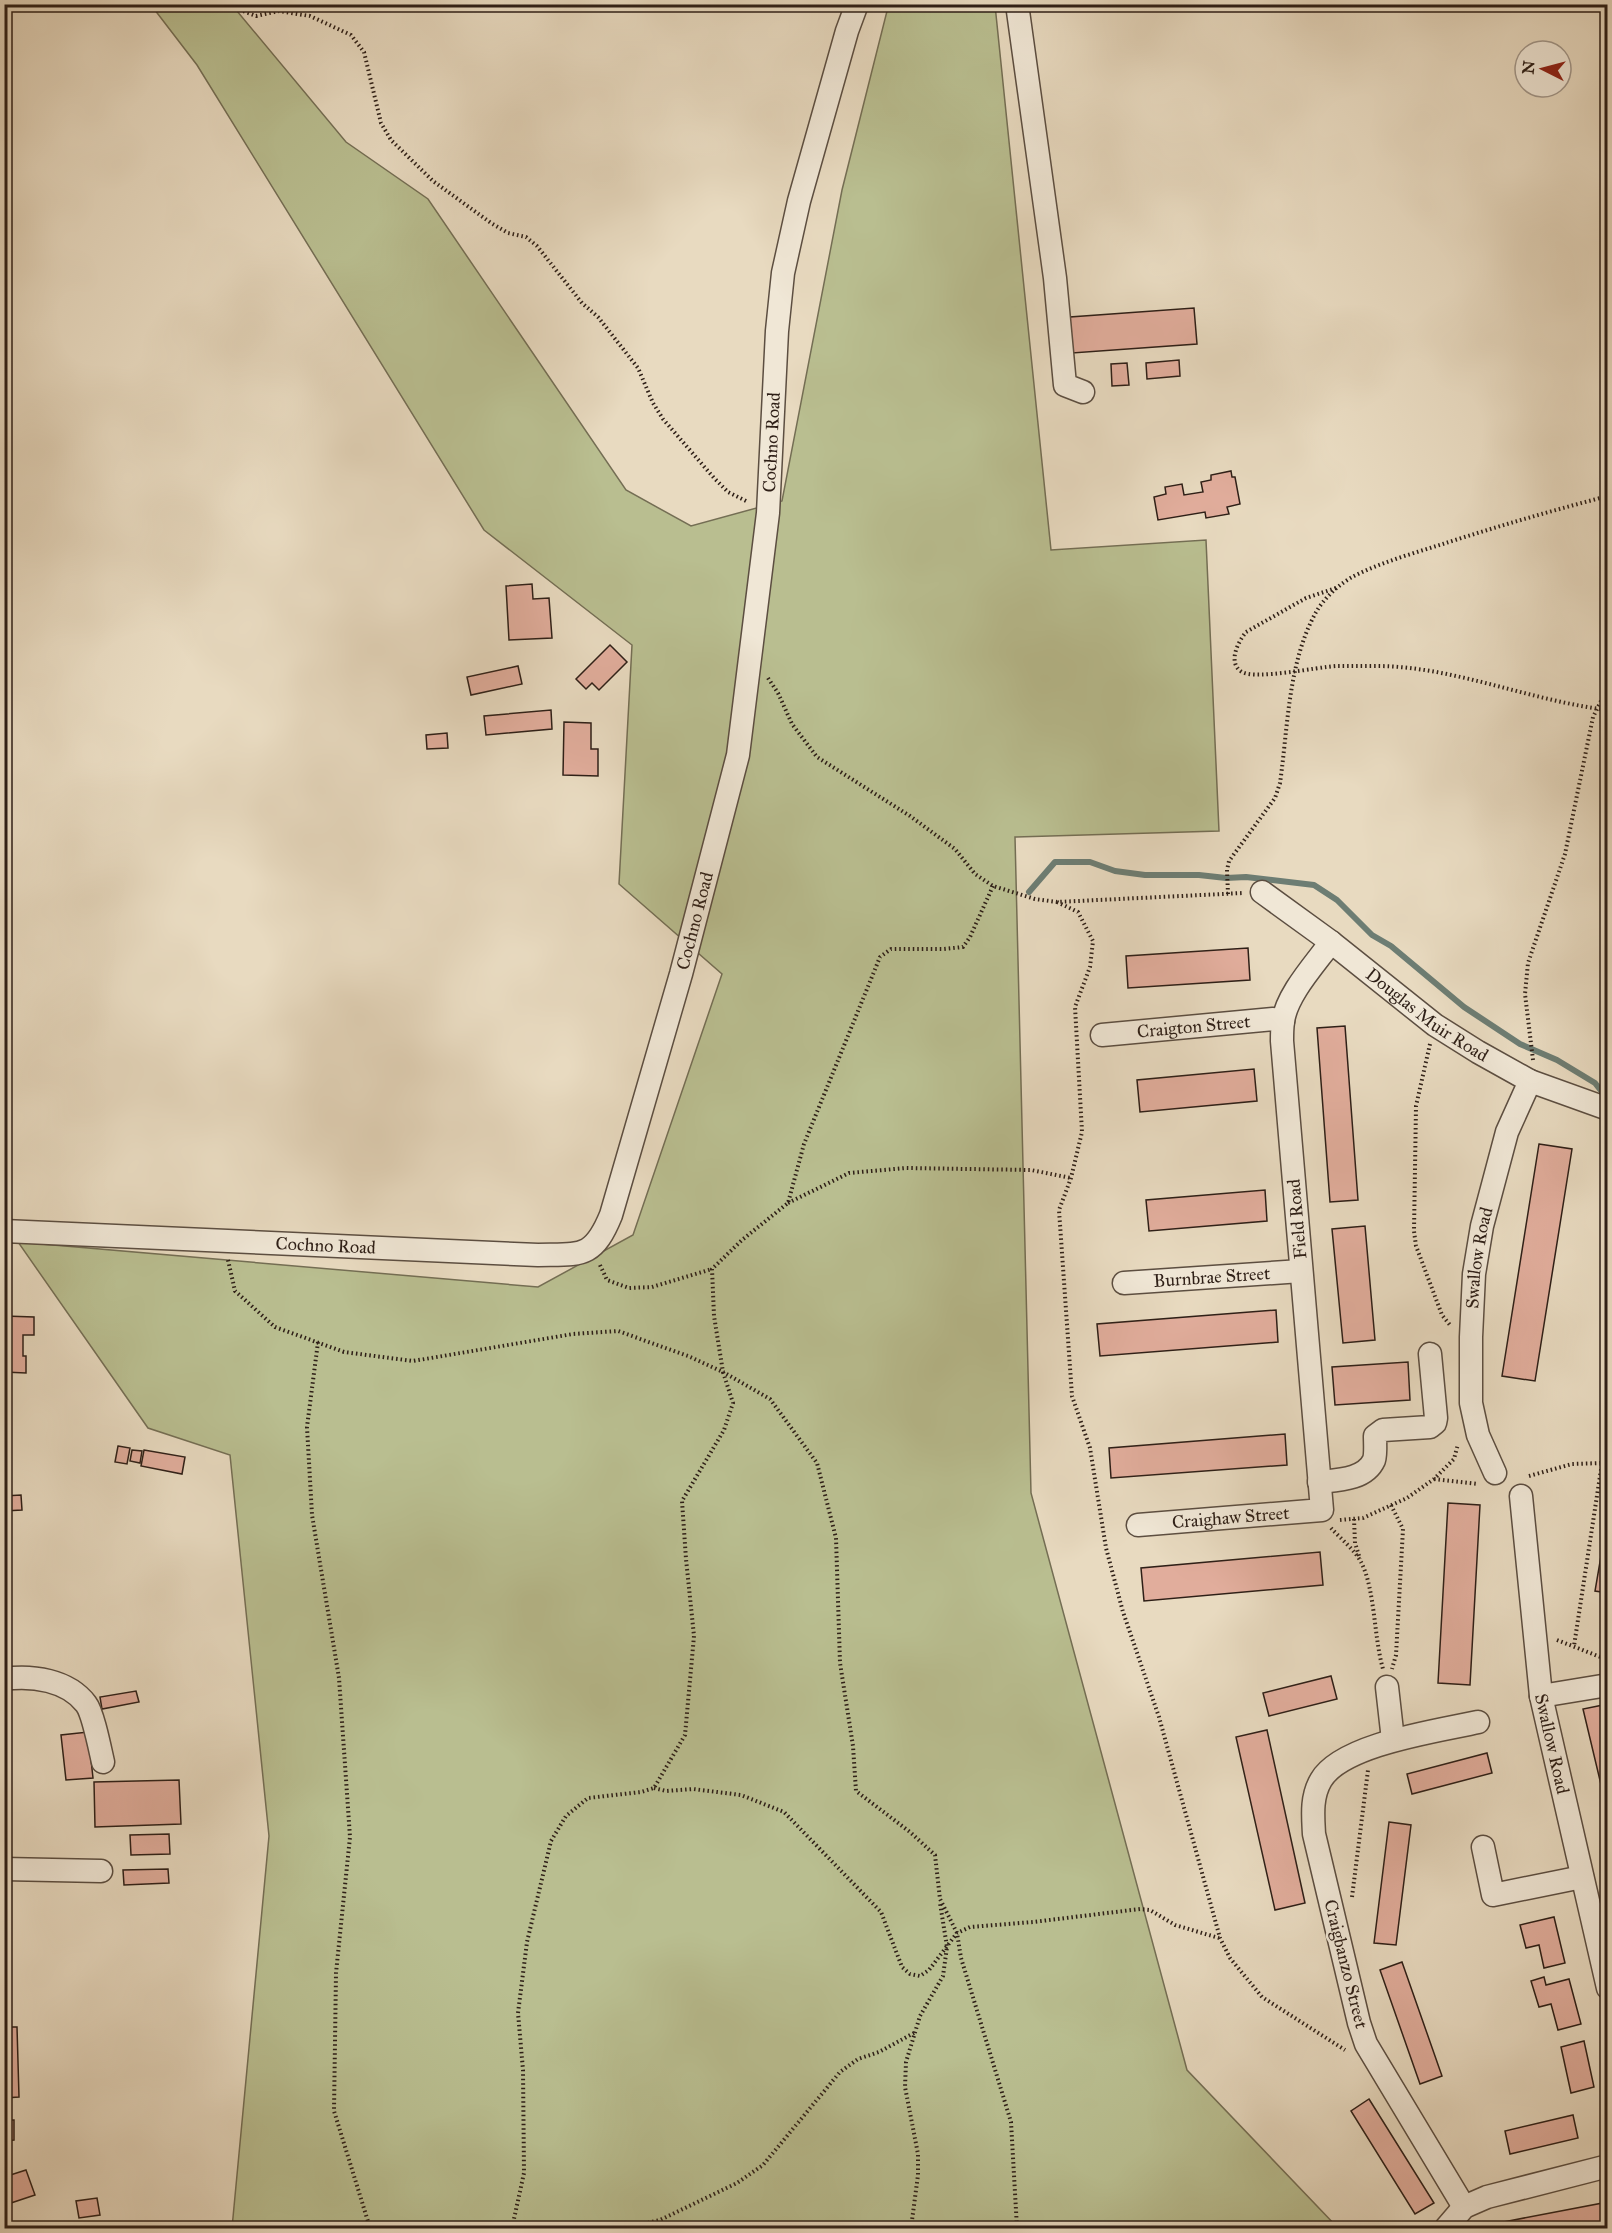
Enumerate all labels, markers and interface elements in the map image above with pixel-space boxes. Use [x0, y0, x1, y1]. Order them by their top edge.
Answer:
north arrow [1513, 39, 1573, 99]
text: N [1518, 59, 1539, 75]
street label: Cochno Road [758, 392, 785, 493]
street label: Cochno Road [672, 870, 718, 972]
street label: Douglas Muir Road [1361, 963, 1492, 1067]
street label: Craigton Street [1136, 1010, 1252, 1043]
street label: Field Road [1283, 1178, 1311, 1260]
street label: Swallow Road [1461, 1205, 1498, 1309]
street label: Cochno Road [275, 1232, 376, 1259]
street label: Burnbrae Street [1153, 1262, 1272, 1292]
street label: Craighaw Street [1171, 1502, 1291, 1533]
street label: Swallow Road [1530, 1691, 1574, 1796]
street label: Craigbanzo Street [1318, 1897, 1373, 2032]

